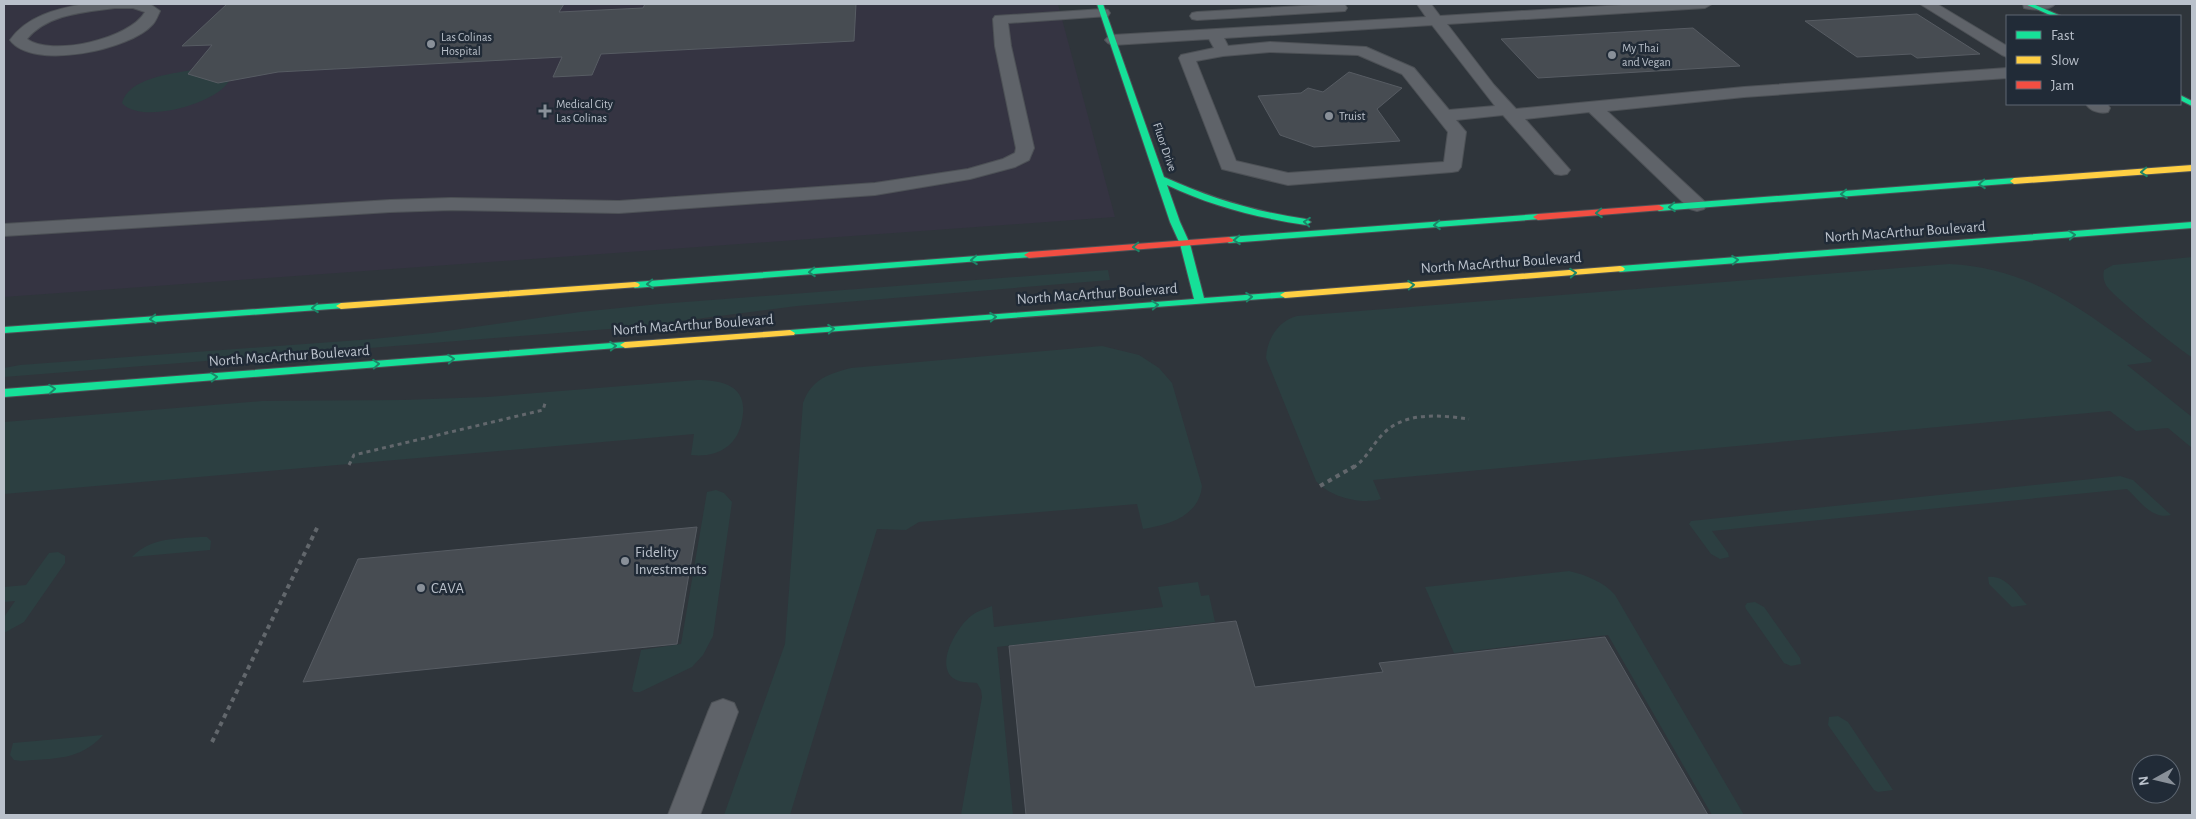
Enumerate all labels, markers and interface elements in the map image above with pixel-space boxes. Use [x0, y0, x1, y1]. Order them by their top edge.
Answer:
legend [2006, 15, 2181, 105]
text: Fast [2051, 28, 2075, 43]
place label: Las Colinas Hospital [441, 31, 492, 57]
marker: Las Colinas Hospital [425, 38, 437, 50]
place label: My Thai and Vegan [1622, 42, 1671, 68]
marker: My Thai and Vegan [1606, 49, 1618, 61]
text: Slow [2051, 53, 2079, 68]
text: Jam [2051, 78, 2074, 93]
place label: Medical City Las Colinas [556, 98, 613, 124]
marker: Medical City Las Colinas [538, 104, 552, 118]
marker: Truist [1323, 110, 1335, 122]
place label: Truist [1339, 110, 1365, 122]
street label: Fluor Drive [1151, 121, 1179, 173]
one-way arrow [2139, 166, 2147, 177]
one-way arrow [1977, 178, 1985, 189]
one-way arrow [1840, 189, 1848, 200]
one-way arrow [1668, 202, 1676, 213]
one-way arrow [1595, 207, 1603, 218]
one-way arrow [1302, 216, 1310, 227]
one-way arrow [1433, 219, 1441, 230]
street label: North MacArthur Boulevard [1824, 219, 1986, 245]
one-way arrow [2069, 229, 2077, 240]
one-way arrow [1232, 234, 1240, 245]
one-way arrow [1132, 242, 1140, 253]
street label: North MacArthur Boulevard [1420, 250, 1582, 276]
one-way arrow [970, 254, 978, 265]
one-way arrow [1731, 255, 1739, 266]
one-way arrow [808, 266, 816, 277]
one-way arrow [1569, 267, 1577, 278]
one-way arrow [646, 278, 654, 289]
one-way arrow [1407, 280, 1415, 291]
street label: North MacArthur Boulevard [1016, 281, 1178, 307]
one-way arrow [1245, 292, 1253, 303]
one-way arrow [1151, 299, 1159, 310]
one-way arrow [311, 302, 319, 313]
street label: North MacArthur Boulevard [612, 312, 774, 338]
one-way arrow [989, 312, 997, 323]
one-way arrow [148, 313, 156, 324]
one-way arrow [827, 324, 835, 335]
one-way arrow [609, 341, 617, 352]
street label: North MacArthur Boulevard [208, 343, 370, 369]
one-way arrow [447, 353, 455, 364]
one-way arrow [373, 359, 381, 370]
one-way arrow [211, 371, 219, 382]
one-way arrow [49, 384, 57, 395]
place label: Fidelity Investments [635, 545, 707, 577]
marker: Fidelity Investments [619, 555, 631, 567]
place label: CAVA [431, 581, 464, 596]
marker: CAVA [415, 582, 427, 594]
north arrow [2131, 754, 2181, 804]
text: N [2137, 775, 2152, 786]

